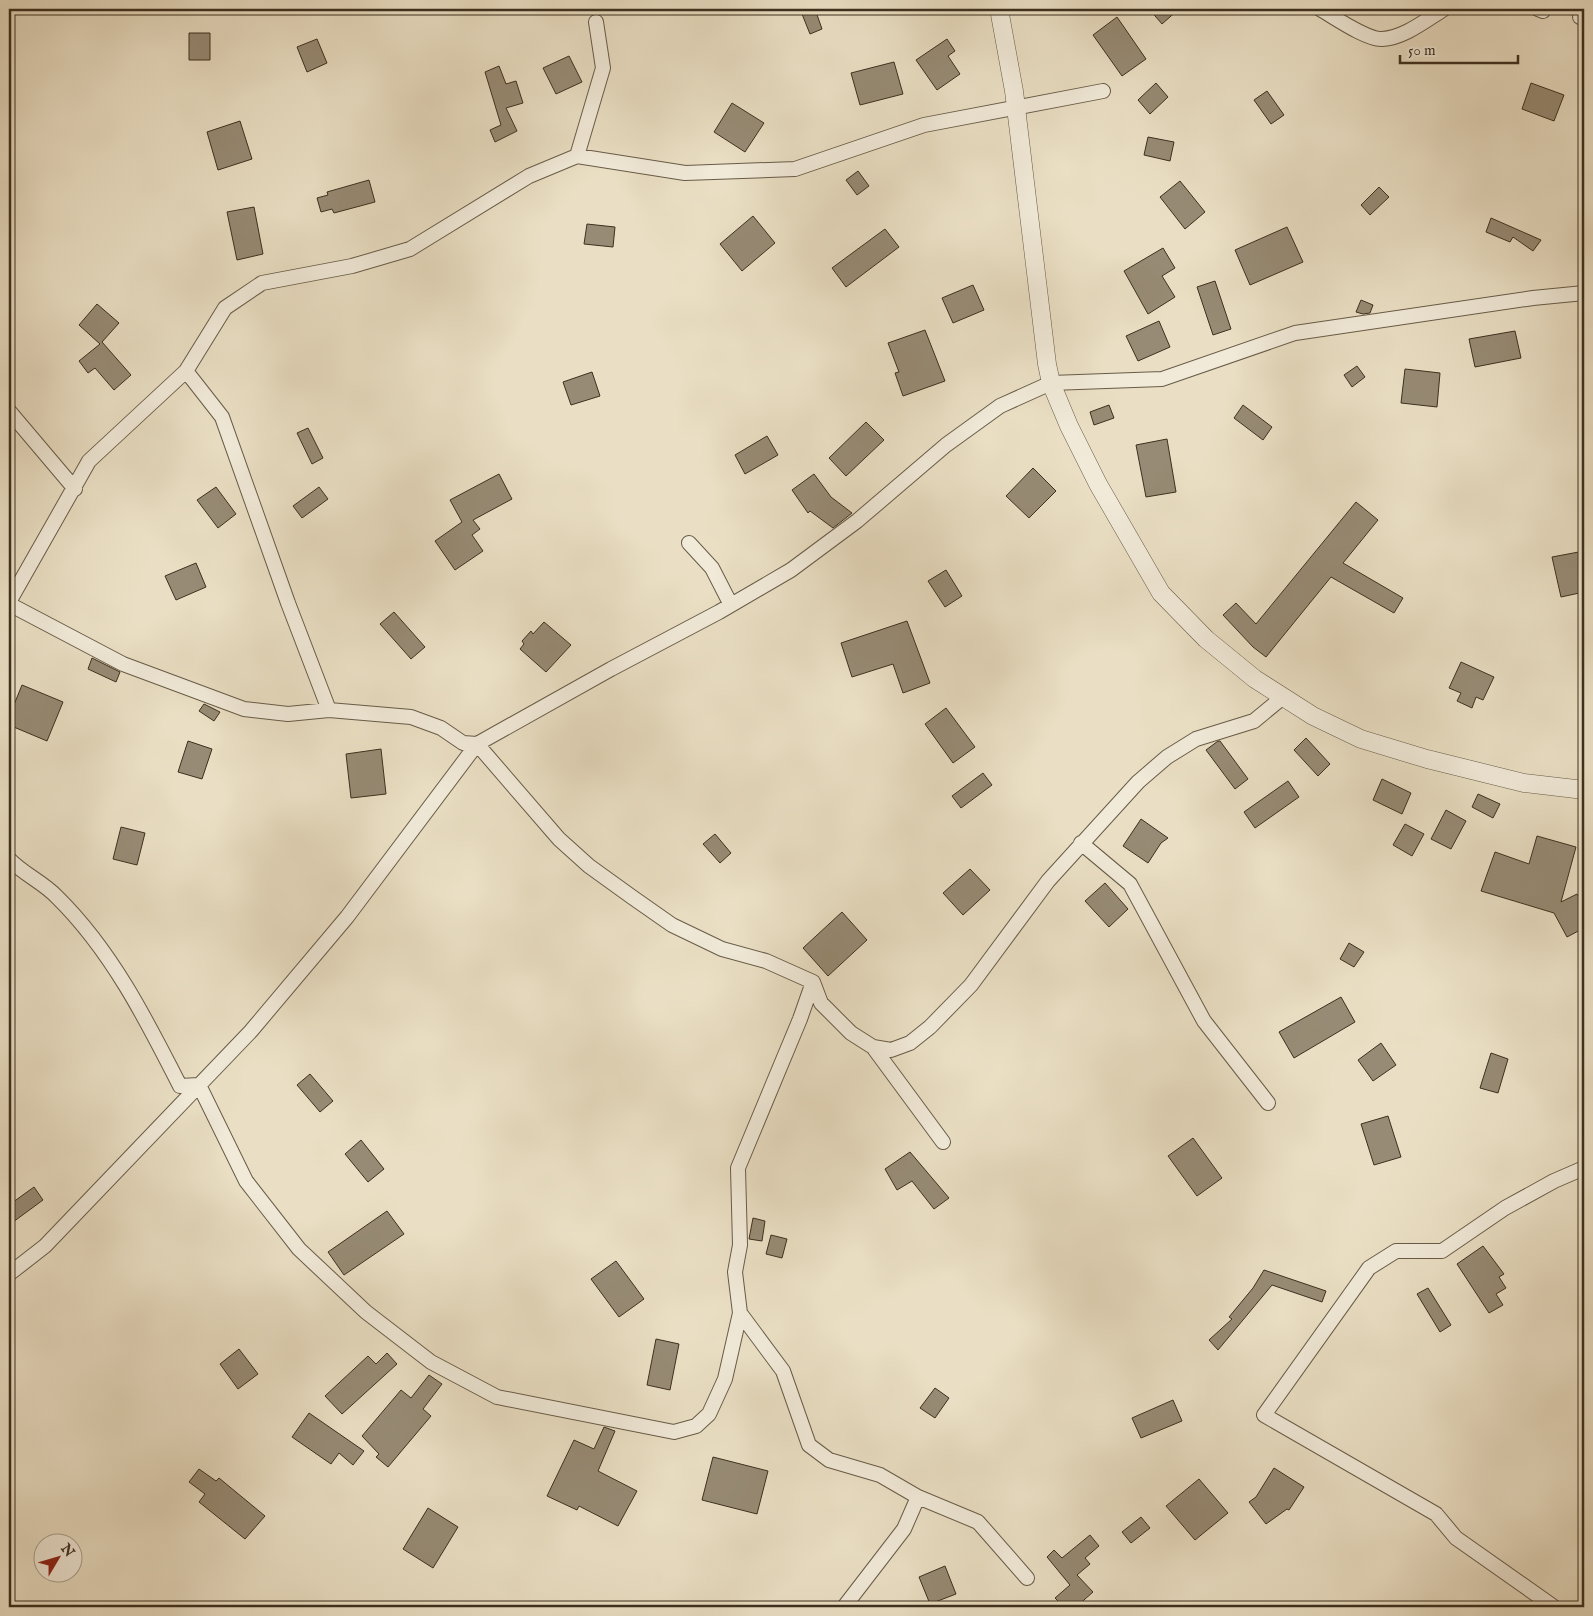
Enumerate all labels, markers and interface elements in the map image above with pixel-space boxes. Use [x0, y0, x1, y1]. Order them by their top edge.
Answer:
scale bar [1400, 32, 1518, 64]
text: 50 m [1408, 41, 1436, 60]
north arrow [32, 1534, 82, 1584]
text: N [56, 1540, 78, 1561]

